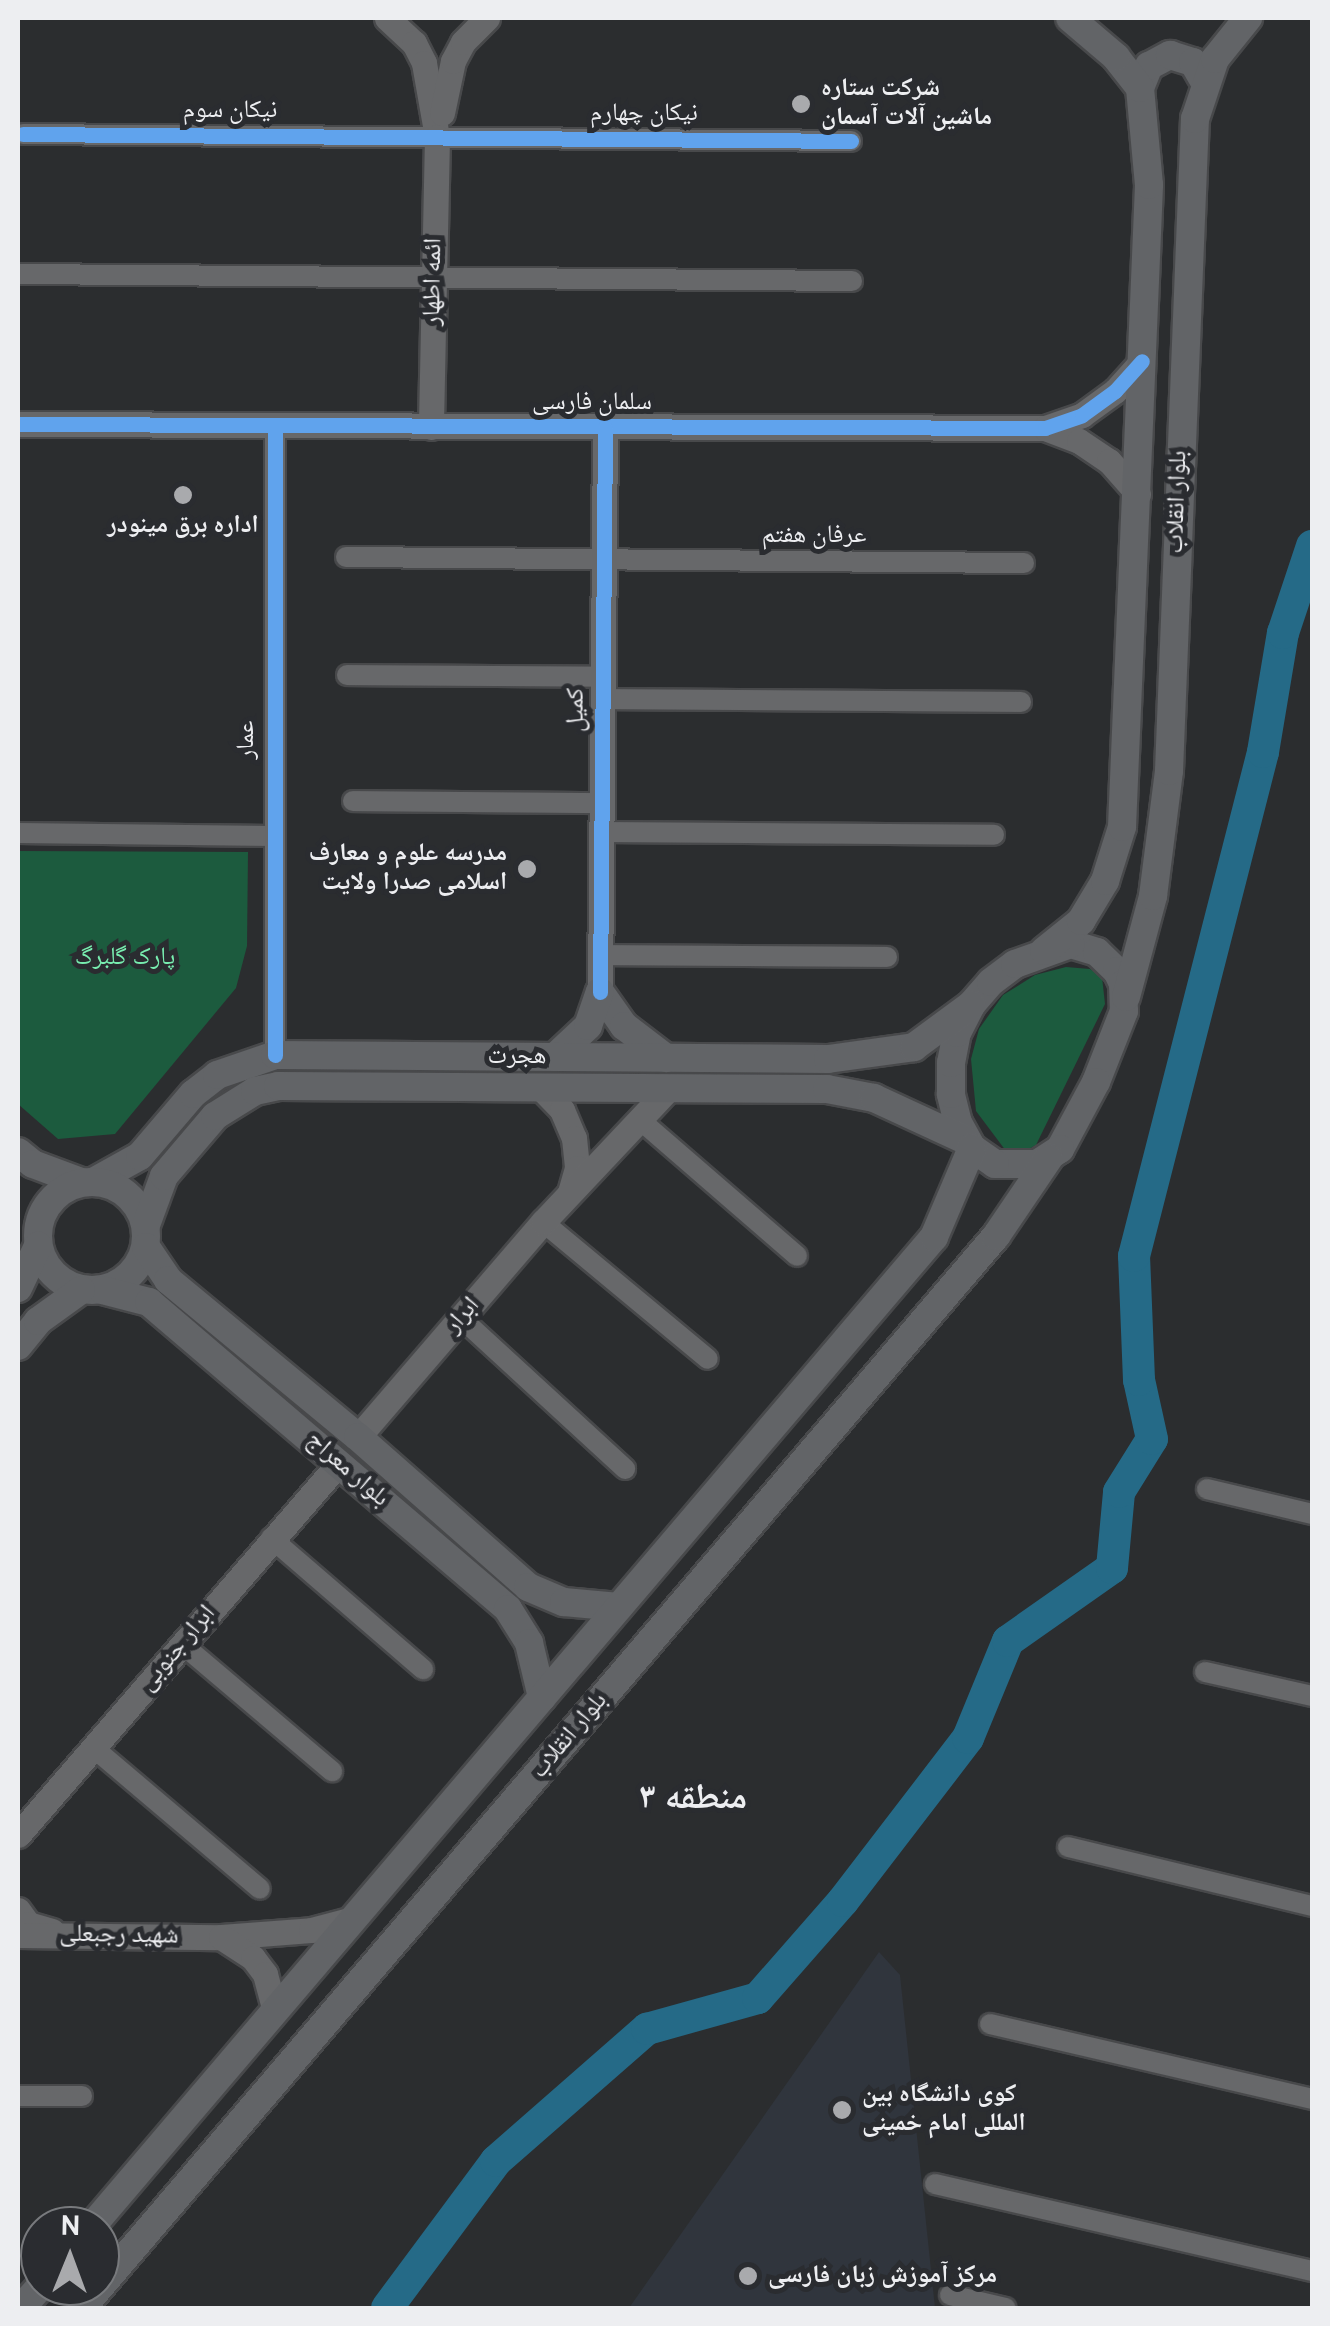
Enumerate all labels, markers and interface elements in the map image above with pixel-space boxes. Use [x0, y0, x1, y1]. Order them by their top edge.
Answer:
place label: شرکت ستاره ماشین آلات آسمان [821, 75, 992, 134]
marker: شرکت ستاره ماشین آلات آسمان [790, 93, 812, 115]
street label: نیکان سوم [183, 96, 277, 126]
street label: نیکان چهارم [590, 99, 698, 129]
street label: ائمه اطهار [418, 238, 450, 326]
street label: سلمان فارسی [532, 388, 652, 418]
street label: بلوار انقلاب [1161, 450, 1195, 554]
marker: اداره برق مینودر [172, 484, 194, 506]
place label: اداره برق مینودر [107, 511, 259, 541]
street label: عرفان هفتم [762, 521, 866, 551]
street label: کمیل [562, 688, 592, 732]
street label: عمار [232, 721, 262, 759]
place label: مدرسه علوم و معارف اسلامی صدرا ولایت [309, 840, 507, 899]
marker: مدرسه علوم و معارف اسلامی صدرا ولایت [516, 858, 538, 880]
park label: پارک گلبرگ [75, 943, 175, 973]
street label: هجرت [488, 1042, 546, 1072]
street label: ابرار [439, 1292, 487, 1340]
street label: بلوار معراج [299, 1426, 395, 1514]
street label: ابرار جنوبی [133, 1600, 223, 1698]
street label: بلوار انقلاب [525, 1687, 615, 1785]
district label: منطقه ۳ [639, 1778, 747, 1820]
street label: شهید رجبعلی [59, 1920, 179, 1952]
place label: کوی دانشگاه بین المللی امام خمینی [862, 2081, 1026, 2140]
marker: کوی دانشگاه بین المللی امام خمینی [831, 2099, 853, 2121]
north arrow [20, 2206, 120, 2306]
text: N [60, 2210, 81, 2246]
place label: مرکز آموزش زبان فارسی [768, 2261, 997, 2291]
marker: مرکز آموزش زبان فارسی [737, 2265, 759, 2287]

